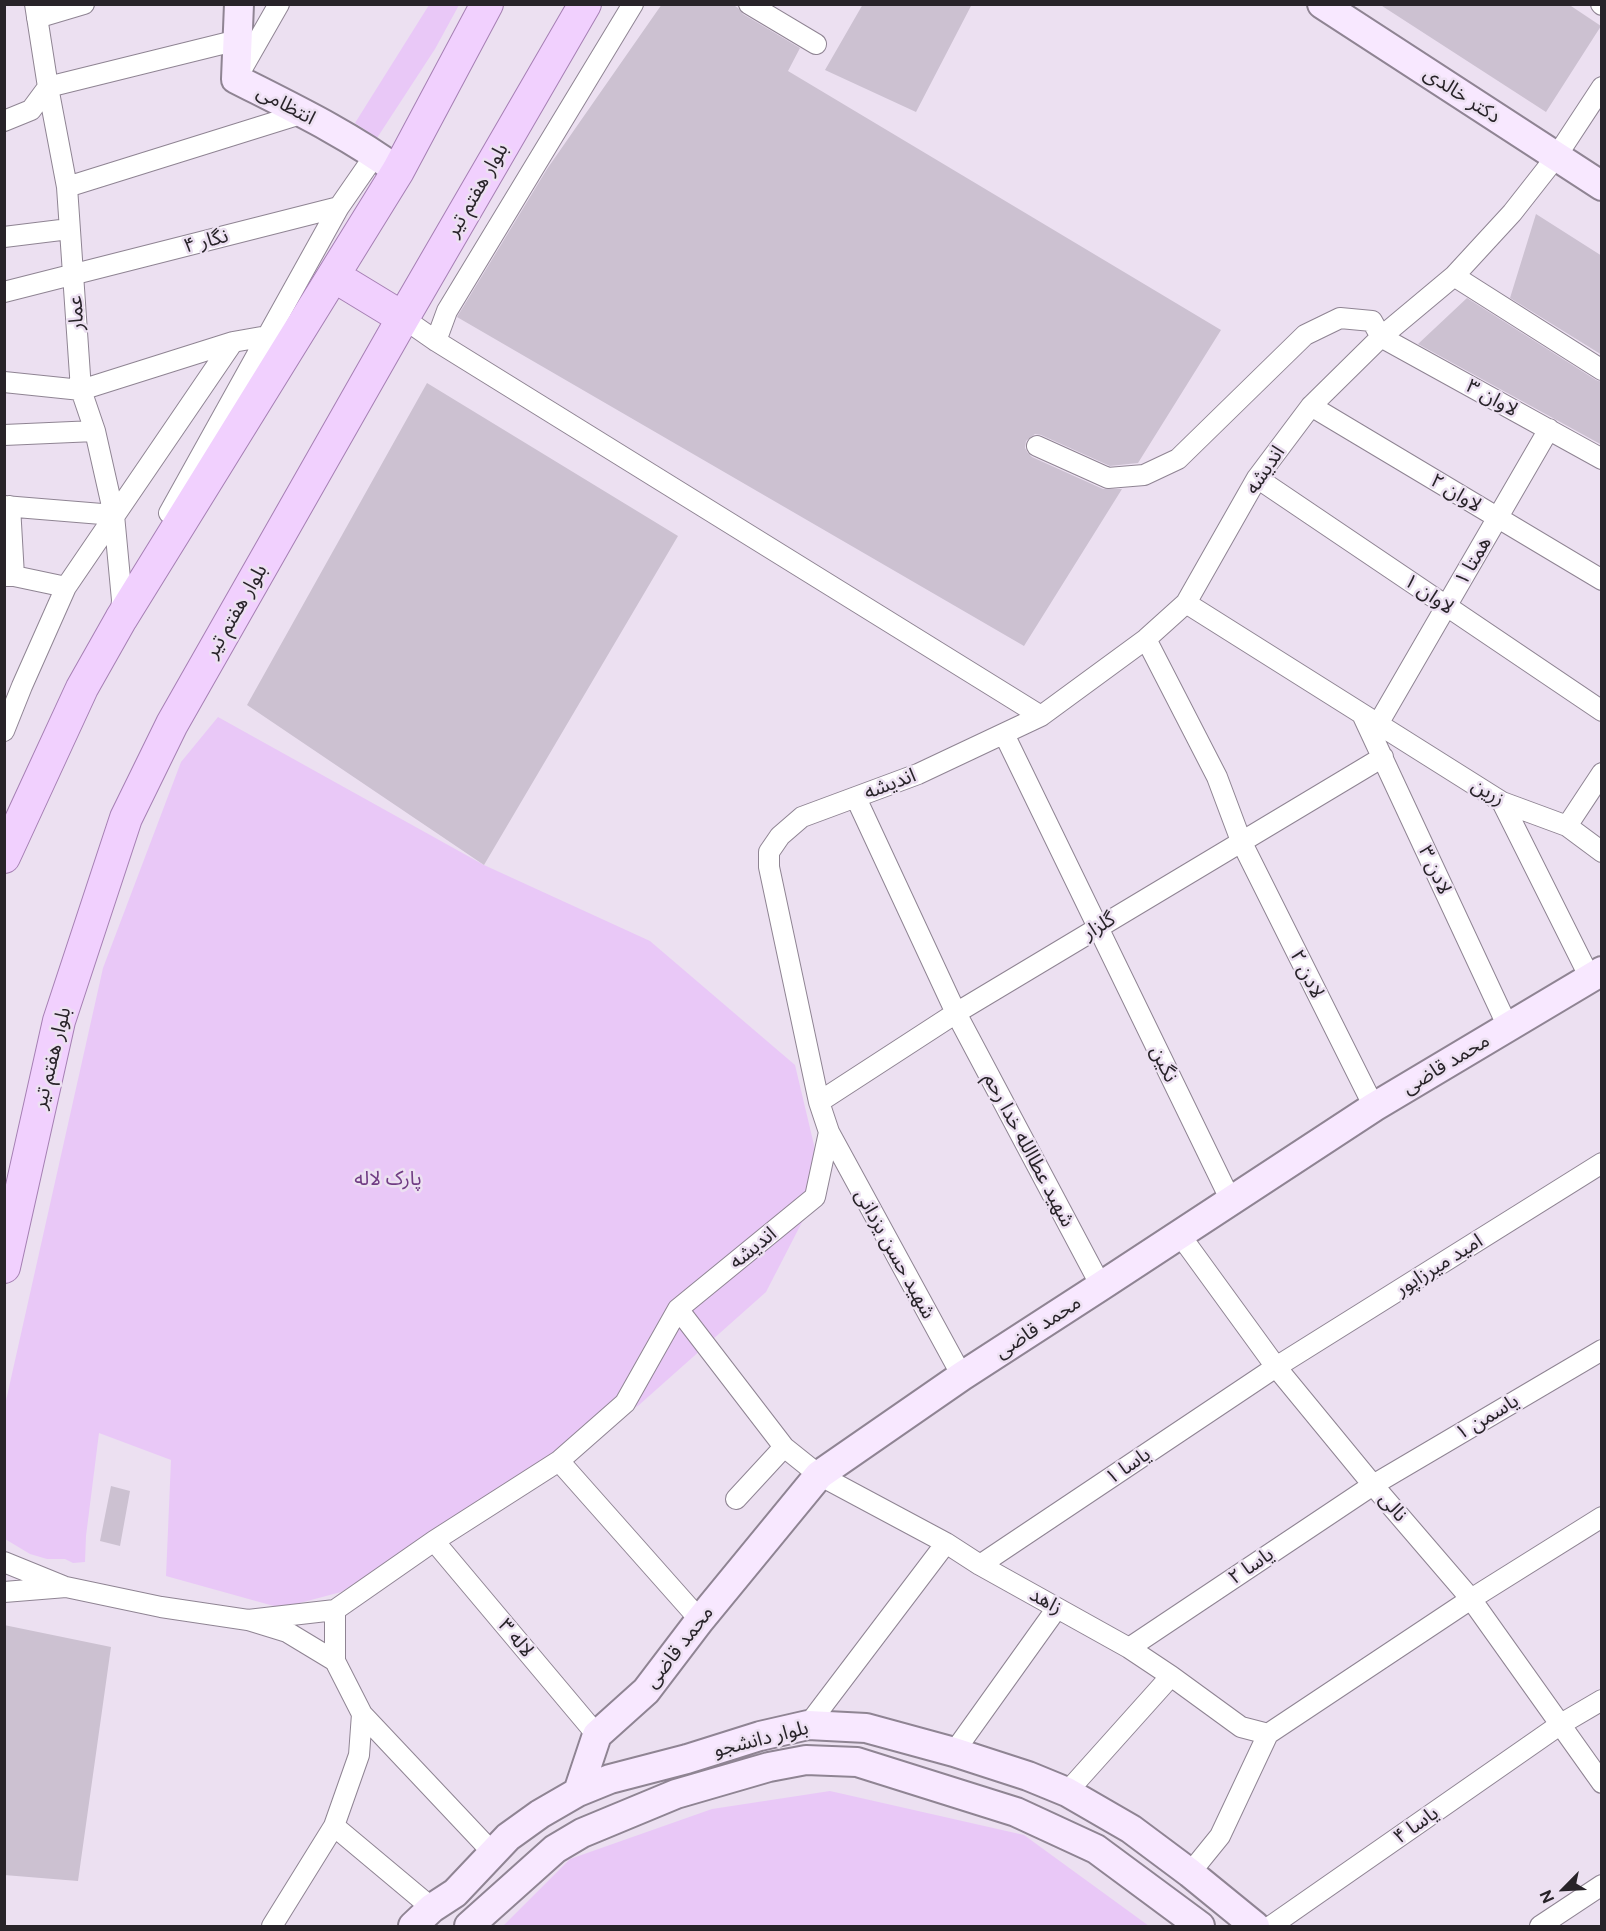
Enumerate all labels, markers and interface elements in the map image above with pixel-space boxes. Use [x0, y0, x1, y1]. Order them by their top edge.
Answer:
street label: دکتر خالدی [1419, 61, 1505, 129]
street label: انتظامی [253, 80, 319, 130]
street label: بلوار هفتم تیر [441, 139, 513, 241]
street label: نگار ۴ [181, 224, 231, 258]
street label: عمار [63, 295, 89, 331]
street label: لاوان ۳ [1462, 374, 1522, 422]
street label: اندیشه [1240, 441, 1290, 499]
street label: لاوان ۲ [1426, 468, 1486, 518]
street label: همتا ۱ [1449, 532, 1497, 590]
street label: بلوار هفتم تیر [200, 560, 272, 662]
street label: لاوان ۱ [1399, 569, 1459, 619]
street label: اندیشه [861, 763, 919, 805]
street label: زرین [1467, 773, 1509, 811]
street label: لادن ۳ [1413, 842, 1457, 898]
street label: گلزار [1078, 907, 1120, 945]
street label: لادن ۲ [1285, 946, 1329, 1002]
street label: بلوار هفتم تیر [28, 1005, 76, 1111]
street label: محمد قاضی [1398, 1029, 1494, 1099]
street label: نگین [1145, 1042, 1183, 1086]
street label: شهید عطاالله خدا رحم [978, 1069, 1080, 1231]
park label: پارک لاله [354, 1167, 422, 1191]
street label: شهید حسن یزدانی [849, 1185, 941, 1323]
street label: اندیشه [725, 1222, 781, 1274]
street label: امید میرزاپور [1391, 1229, 1487, 1301]
street label: محمد قاضی [990, 1290, 1086, 1364]
street label: یاسمن ۱ [1451, 1389, 1523, 1445]
street label: یاسا ۱ [1101, 1442, 1155, 1490]
street label: نالی [1374, 1487, 1412, 1527]
street label: یاسا ۲ [1224, 1542, 1278, 1590]
street label: زاهد [1025, 1582, 1067, 1620]
street label: محمد قاضی [639, 1601, 719, 1693]
street label: لاله ۳ [493, 1614, 539, 1662]
street label: بلوار دانشجو [711, 1716, 811, 1762]
street label: یاسا ۴ [1389, 1801, 1443, 1849]
north arrow [1534, 1859, 1594, 1919]
text: N [1536, 1887, 1558, 1906]

